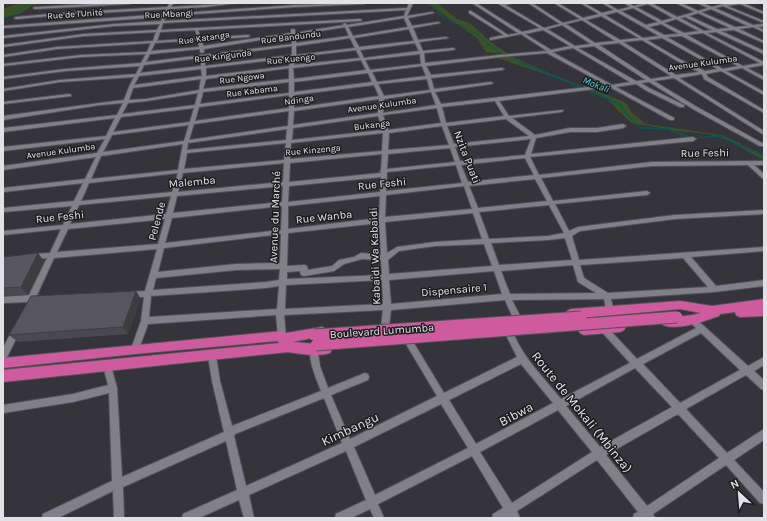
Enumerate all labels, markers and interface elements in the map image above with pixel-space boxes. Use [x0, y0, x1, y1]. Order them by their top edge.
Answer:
street label: Rue de l'Unité [47, 7, 103, 21]
street label: Rue Mbangi [144, 8, 194, 20]
street label: Rue Bandundu [260, 28, 322, 46]
street label: Rue Katanga [178, 29, 230, 47]
street label: Rue Kingunda [194, 48, 252, 64]
street label: Rue Kuengo [266, 51, 316, 67]
street label: Avenue Kulumba [668, 53, 738, 73]
street label: Rue Ngowa [219, 70, 265, 86]
water label: Mokali [581, 74, 611, 96]
street label: Rue Kabama [226, 83, 278, 99]
street label: Ndinga [284, 93, 314, 107]
street label: Avenue Kulumba [347, 95, 417, 115]
street label: Bukanga [353, 118, 391, 132]
street label: Nzita Puati [451, 129, 483, 185]
street label: Avenue Kulumba [26, 141, 96, 161]
street label: Rue Kinzenga [285, 143, 341, 157]
street label: Rue Feshi [681, 146, 729, 160]
street label: Avenue du Marché [267, 170, 283, 263]
street label: Malemba [168, 173, 216, 191]
street label: Rue Feshi [357, 175, 407, 193]
street label: Pelende [146, 200, 168, 242]
street label: Kabaidi Wa Kabaidi [367, 207, 383, 305]
street label: Rue Feshi [35, 208, 85, 226]
street label: Rue Wanba [295, 208, 353, 226]
street label: Dispensaire 1 [421, 281, 487, 299]
street label: Boulevard Lumumba [329, 321, 435, 341]
street label: Route de Mokali (Mbinza) [529, 349, 635, 475]
street label: Bibwa [496, 399, 536, 429]
street label: Kimbangu [319, 409, 381, 449]
north arrow [719, 473, 759, 513]
text: N [728, 477, 741, 492]

